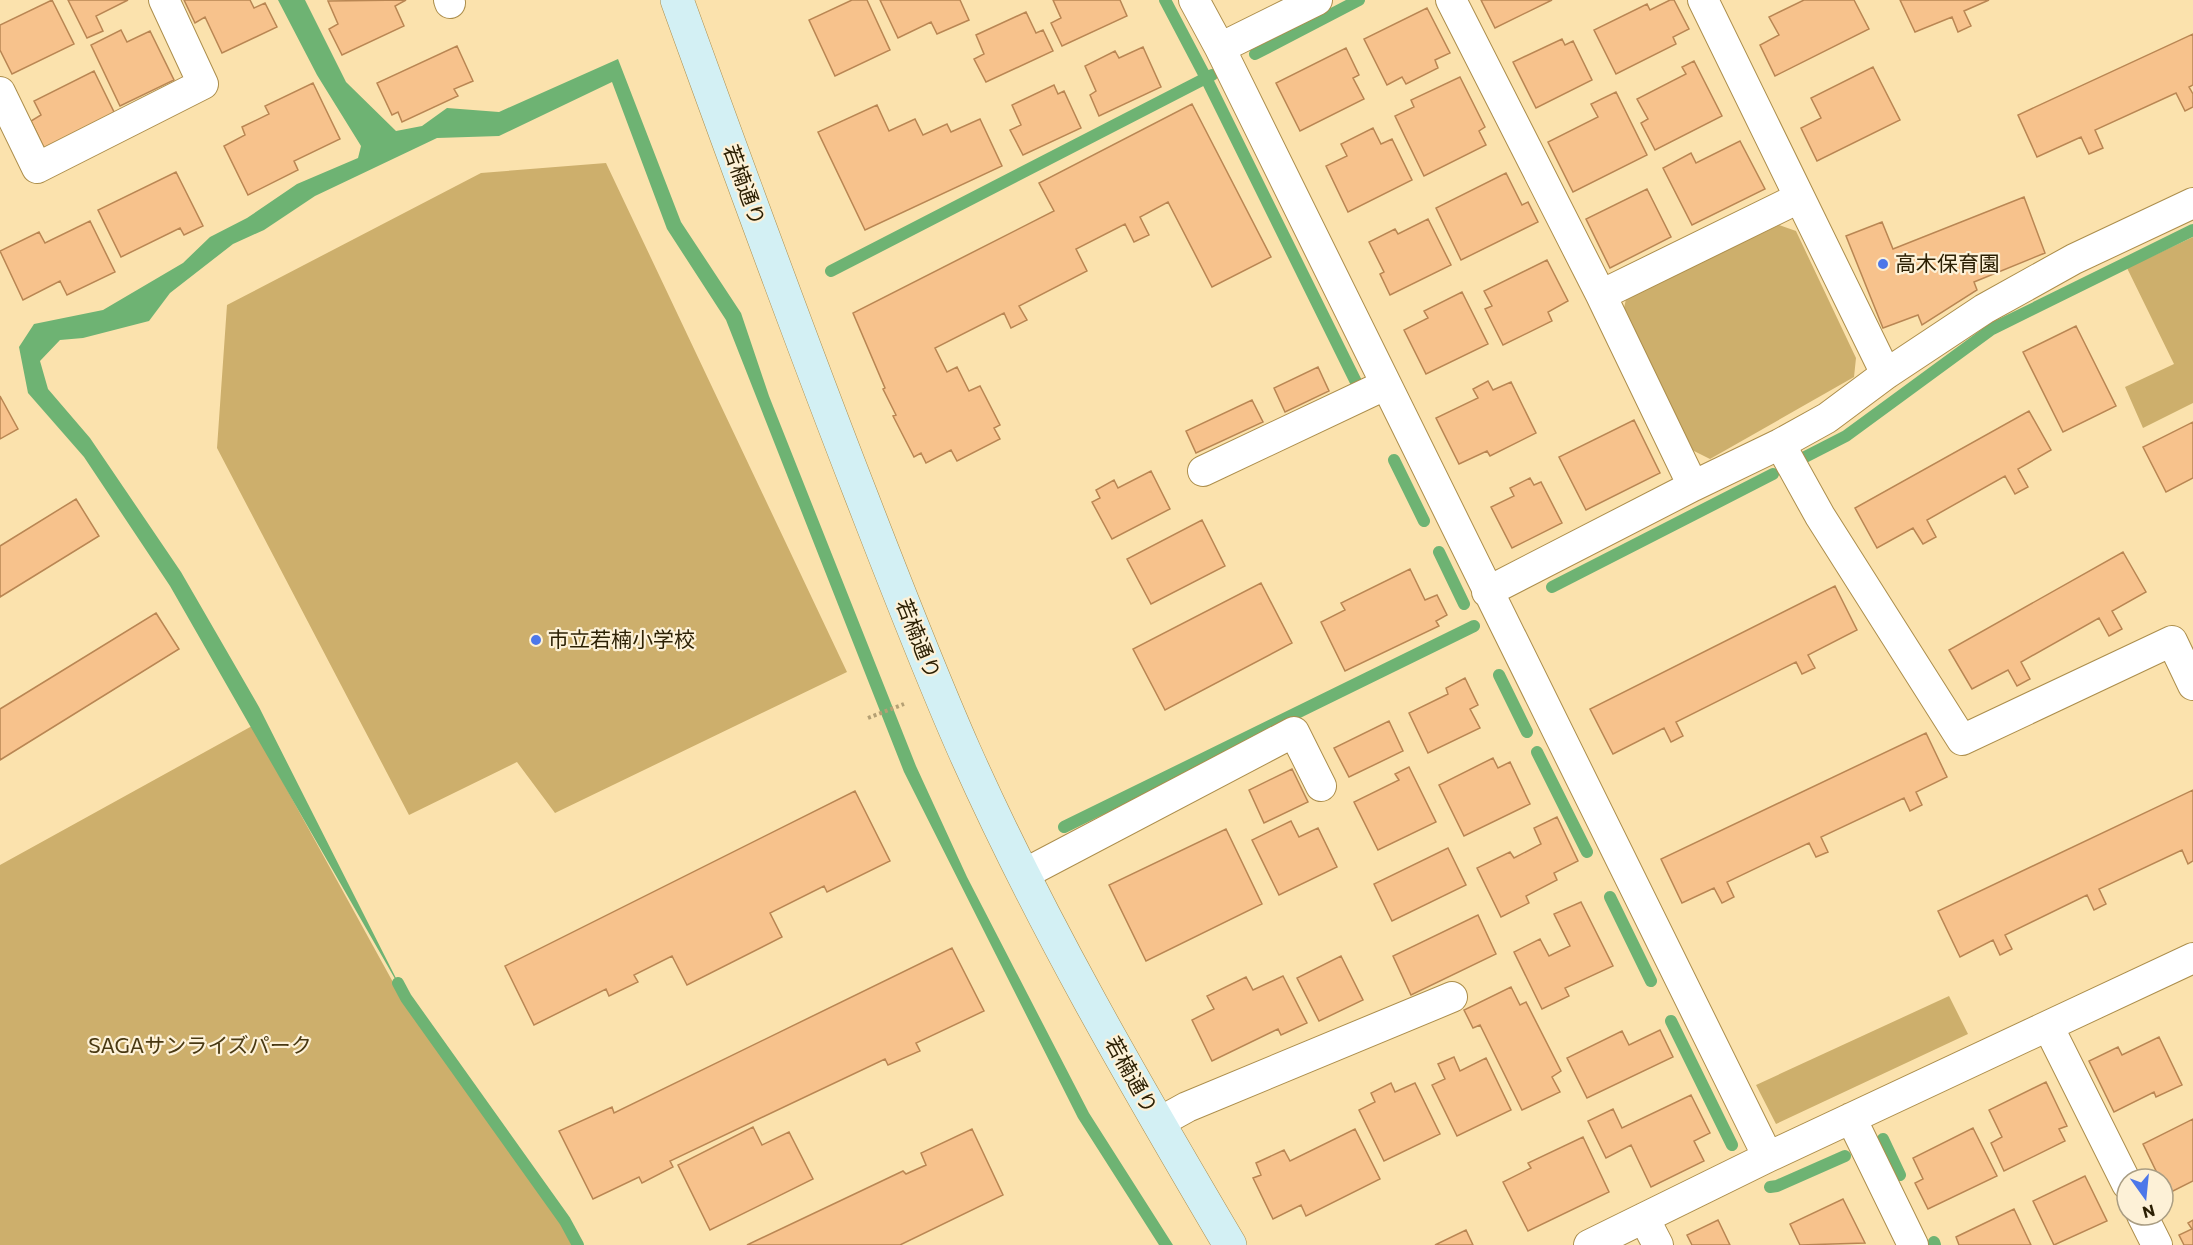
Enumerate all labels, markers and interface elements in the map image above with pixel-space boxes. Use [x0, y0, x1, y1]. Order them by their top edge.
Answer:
street label: 若楠通り [719, 141, 772, 228]
place label: 高木保育園 [1895, 250, 2000, 275]
marker: 高木保育園 [1876, 257, 1890, 271]
street label: 若楠通り [892, 595, 947, 682]
place label: 市立若楠小学校 [548, 626, 695, 651]
marker: 市立若楠小学校 [529, 633, 543, 647]
street label: 若楠通り [1101, 1031, 1164, 1117]
park label: SAGAサンライズパーク [88, 1032, 312, 1057]
north arrow [2115, 1167, 2175, 1227]
text: N [2141, 1201, 2157, 1223]

